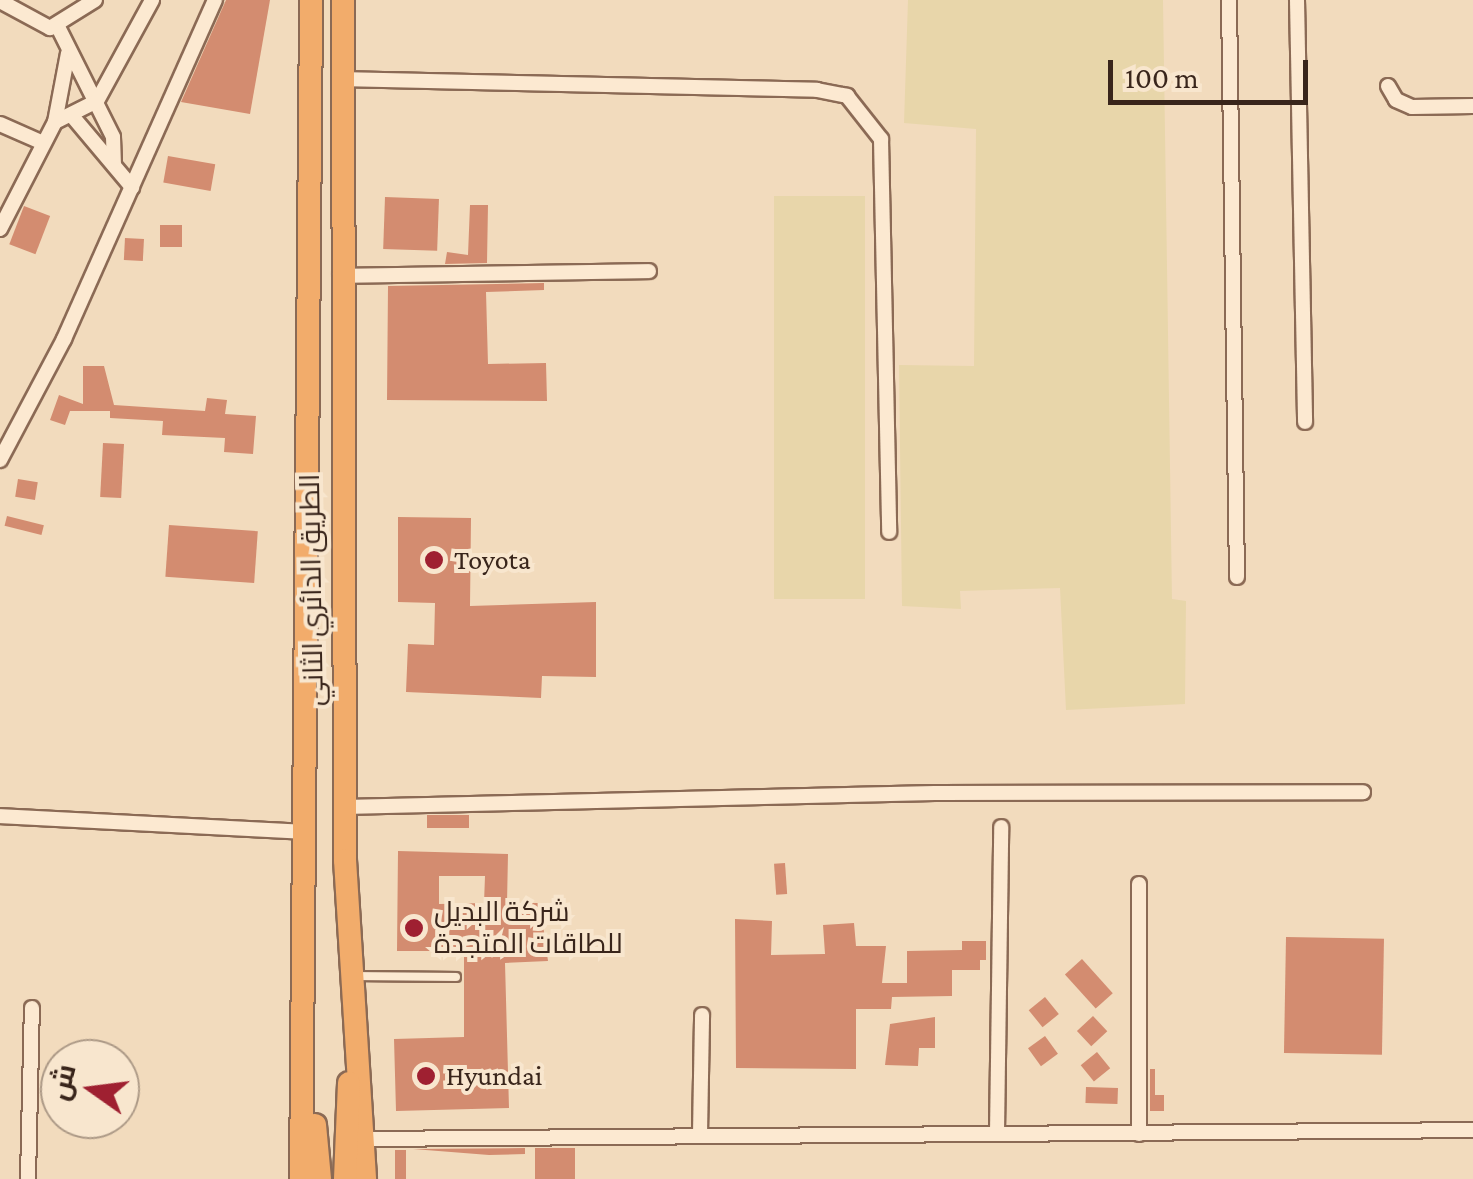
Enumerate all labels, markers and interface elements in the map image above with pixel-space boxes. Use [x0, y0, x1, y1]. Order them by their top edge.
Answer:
scale bar [1113, 40, 1313, 102]
text: 100 m [1125, 61, 1199, 94]
street label: الطريق الدائري الثاني [293, 473, 331, 707]
place label: Toyota [454, 543, 531, 577]
marker: Toyota [423, 549, 445, 571]
place label: شركة البديل للطاقات المتجدة [434, 895, 623, 961]
marker: شركة البديل للطاقات المتجدة [403, 917, 425, 939]
north arrow [40, 1039, 140, 1139]
place label: Hyundai [446, 1059, 542, 1093]
text: ش [43, 1061, 82, 1103]
marker: Hyundai [415, 1065, 437, 1087]

